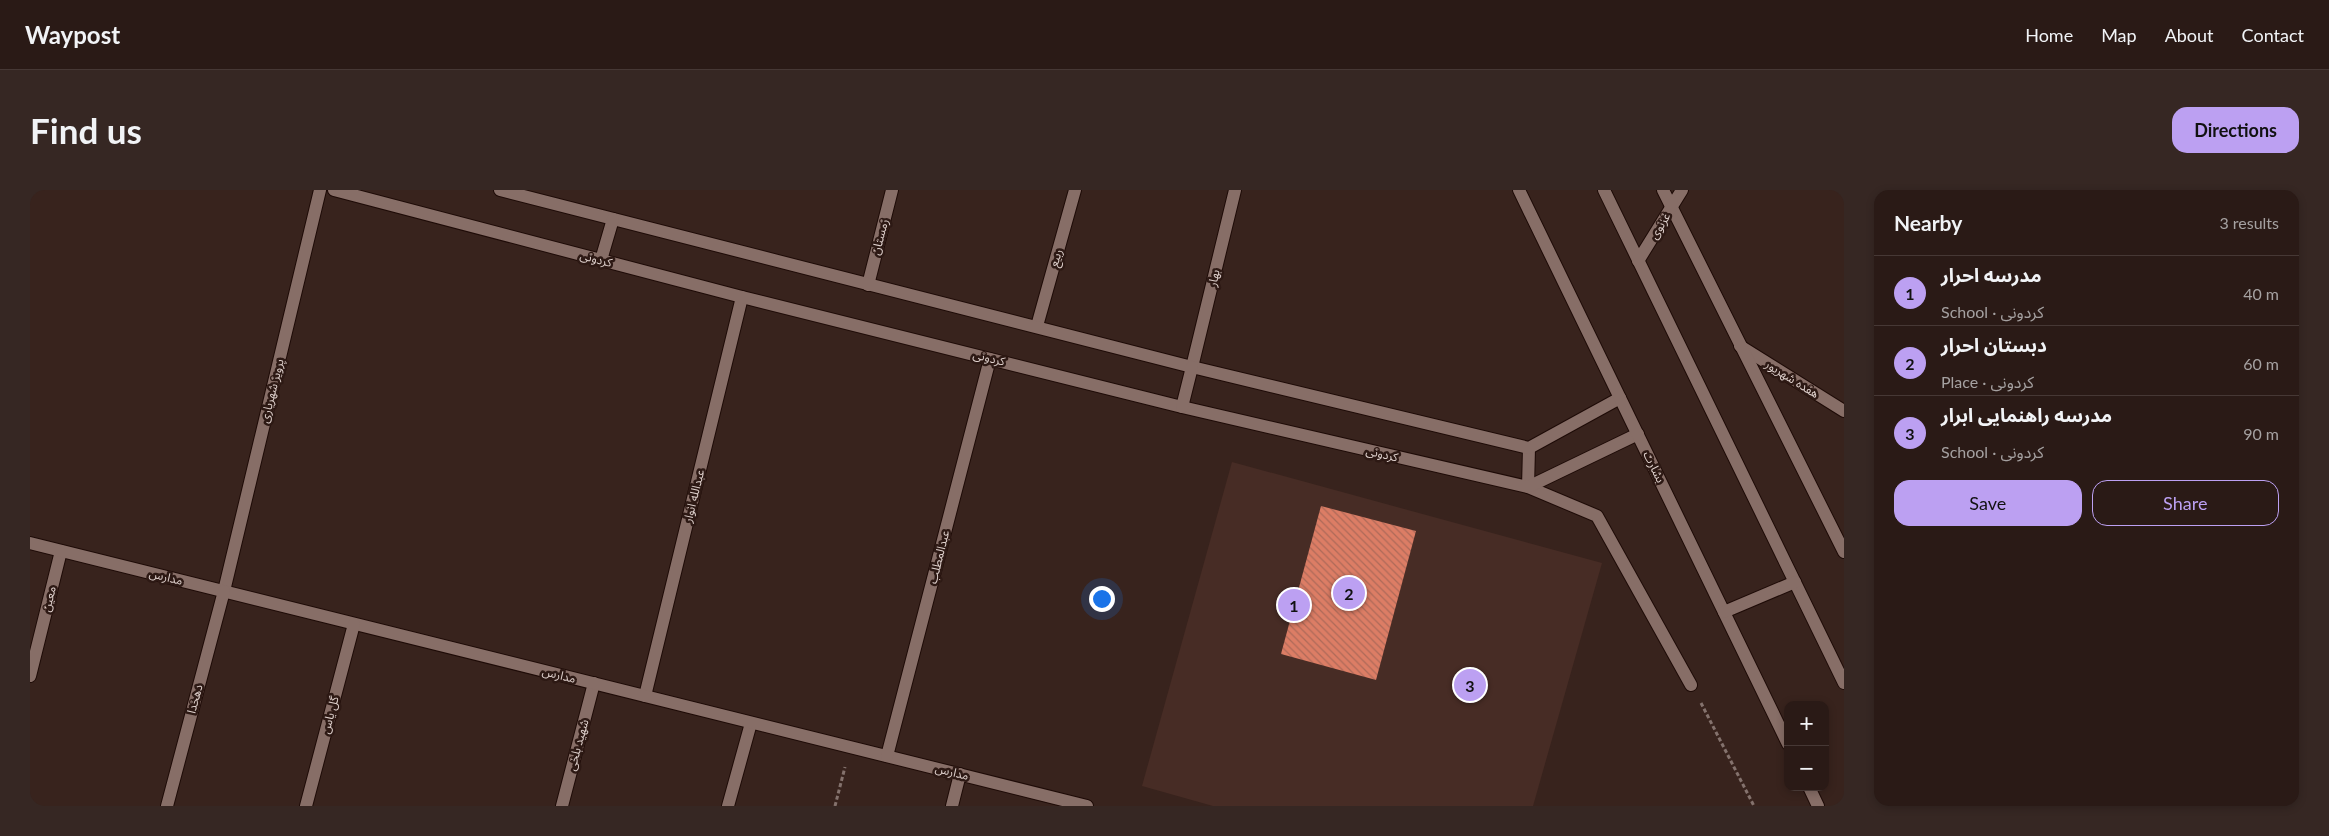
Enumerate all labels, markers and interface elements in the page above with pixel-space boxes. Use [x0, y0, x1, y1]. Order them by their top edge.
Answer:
text: Waypost [25, 20, 120, 49]
text: Home [2025, 24, 2073, 46]
text: Map [2101, 24, 2137, 46]
text: About [2165, 24, 2214, 46]
text: Contact [2242, 24, 2304, 46]
button: Directions [2172, 107, 2299, 153]
text: Find us [30, 109, 142, 151]
street label: غزنوی [1646, 210, 1673, 242]
text: Nearby [1894, 210, 1962, 235]
text: 3 results [2219, 213, 2279, 232]
street label: زمستان [868, 217, 892, 257]
street label: کردونی [578, 247, 615, 270]
street label: ربیع [1046, 247, 1067, 269]
text: مدرسه احرار [1941, 263, 2042, 286]
street label: بهار [1204, 268, 1223, 289]
text: 1 [1905, 284, 1915, 303]
text: 40 m [2243, 284, 2279, 303]
text: School · کردونی [1941, 302, 2044, 321]
text: دبستان احرار [1941, 333, 2047, 356]
street label: کردونی [972, 346, 1008, 369]
text: 2 [1905, 354, 1915, 373]
text: 60 m [2243, 354, 2279, 373]
street label: هفده شهریور [1762, 356, 1822, 401]
street label: پرویز شهریاری [256, 357, 288, 425]
text: Place · کردونی [1941, 372, 2034, 391]
text: مدرسه راهنمایی ابرار [1941, 403, 2112, 426]
text: 3 [1905, 424, 1915, 443]
text: 90 m [2243, 424, 2279, 443]
text: School · کردونی [1941, 442, 2044, 461]
street label: کردونی [1365, 443, 1401, 465]
street label: بشارت [1640, 449, 1668, 485]
street label: عبدالله انوار [679, 468, 707, 525]
button: Save [1894, 480, 2082, 526]
button: Share [2092, 480, 2279, 526]
street label: عبدالمطلب [925, 529, 953, 585]
street label: مدارس [148, 565, 184, 588]
pin: 2 [1333, 574, 1365, 612]
street label: معین [38, 585, 59, 613]
your location [1089, 586, 1115, 612]
pin: 1 [1278, 586, 1310, 624]
street label: مدارس [541, 663, 577, 686]
pin: 3 [1454, 666, 1486, 704]
street label: دهخدا [183, 682, 206, 715]
street label: گل یاس [317, 693, 342, 735]
map controls [1784, 701, 1829, 791]
button: + [1784, 701, 1829, 746]
street label: شهید بلخی [563, 717, 592, 772]
button: − [1784, 746, 1829, 791]
street label: مدارس [934, 760, 970, 783]

